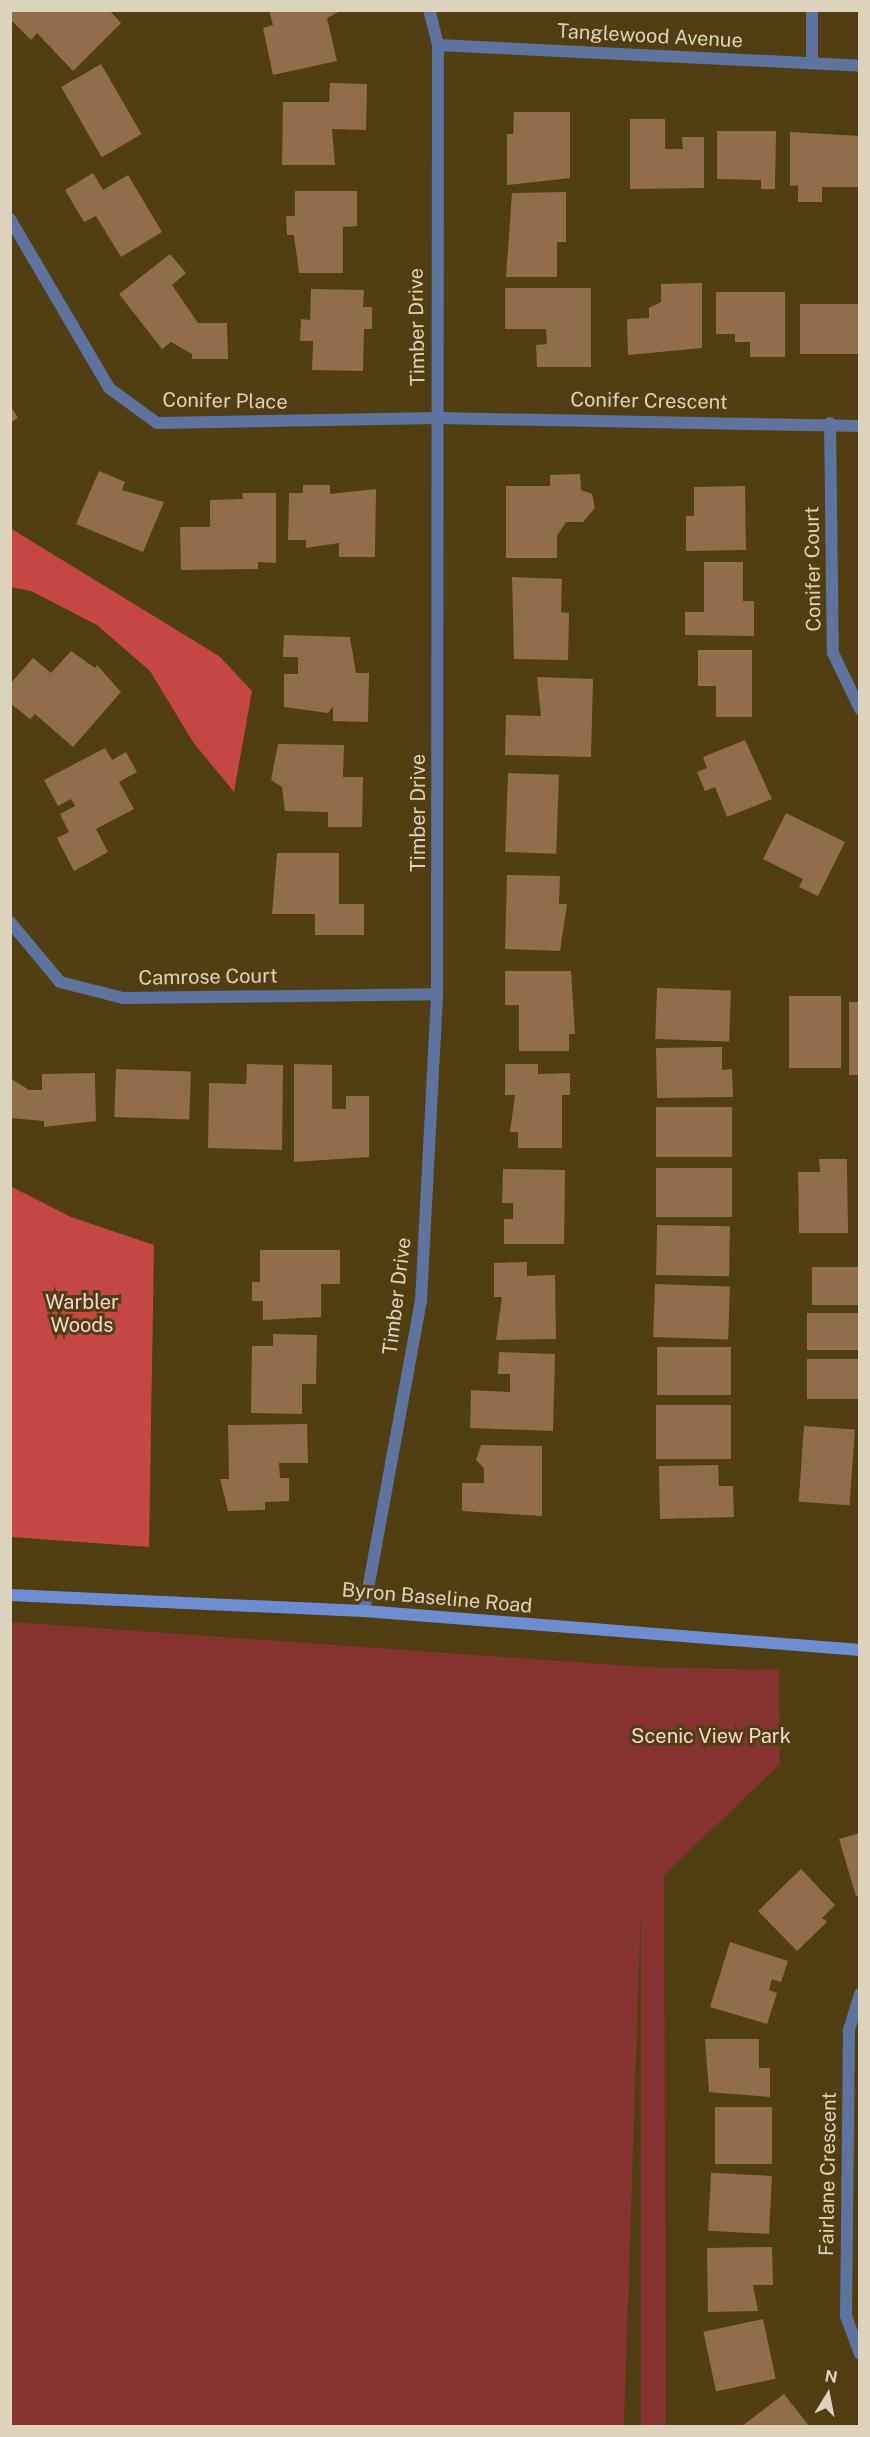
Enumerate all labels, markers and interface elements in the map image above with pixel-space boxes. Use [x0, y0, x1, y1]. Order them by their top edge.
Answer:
street label: Tanglewood Avenue [557, 19, 743, 53]
street label: Timber Drive [404, 268, 430, 386]
street label: Conifer Place [162, 388, 288, 414]
street label: Conifer Crescent [570, 388, 728, 414]
street label: Conifer Court [800, 506, 826, 632]
street label: Timber Drive [406, 754, 430, 872]
street label: Camrose Court [138, 964, 278, 990]
street label: Timber Drive [378, 1236, 416, 1356]
park label: Warbler Woods [45, 1290, 119, 1337]
street label: Byron Baseline Road [341, 1578, 533, 1618]
park label: Scenic View Park [631, 1724, 791, 1748]
street label: Fairlane Crescent [815, 2092, 841, 2256]
north arrow [798, 2365, 858, 2425]
text: N [823, 2366, 839, 2387]

